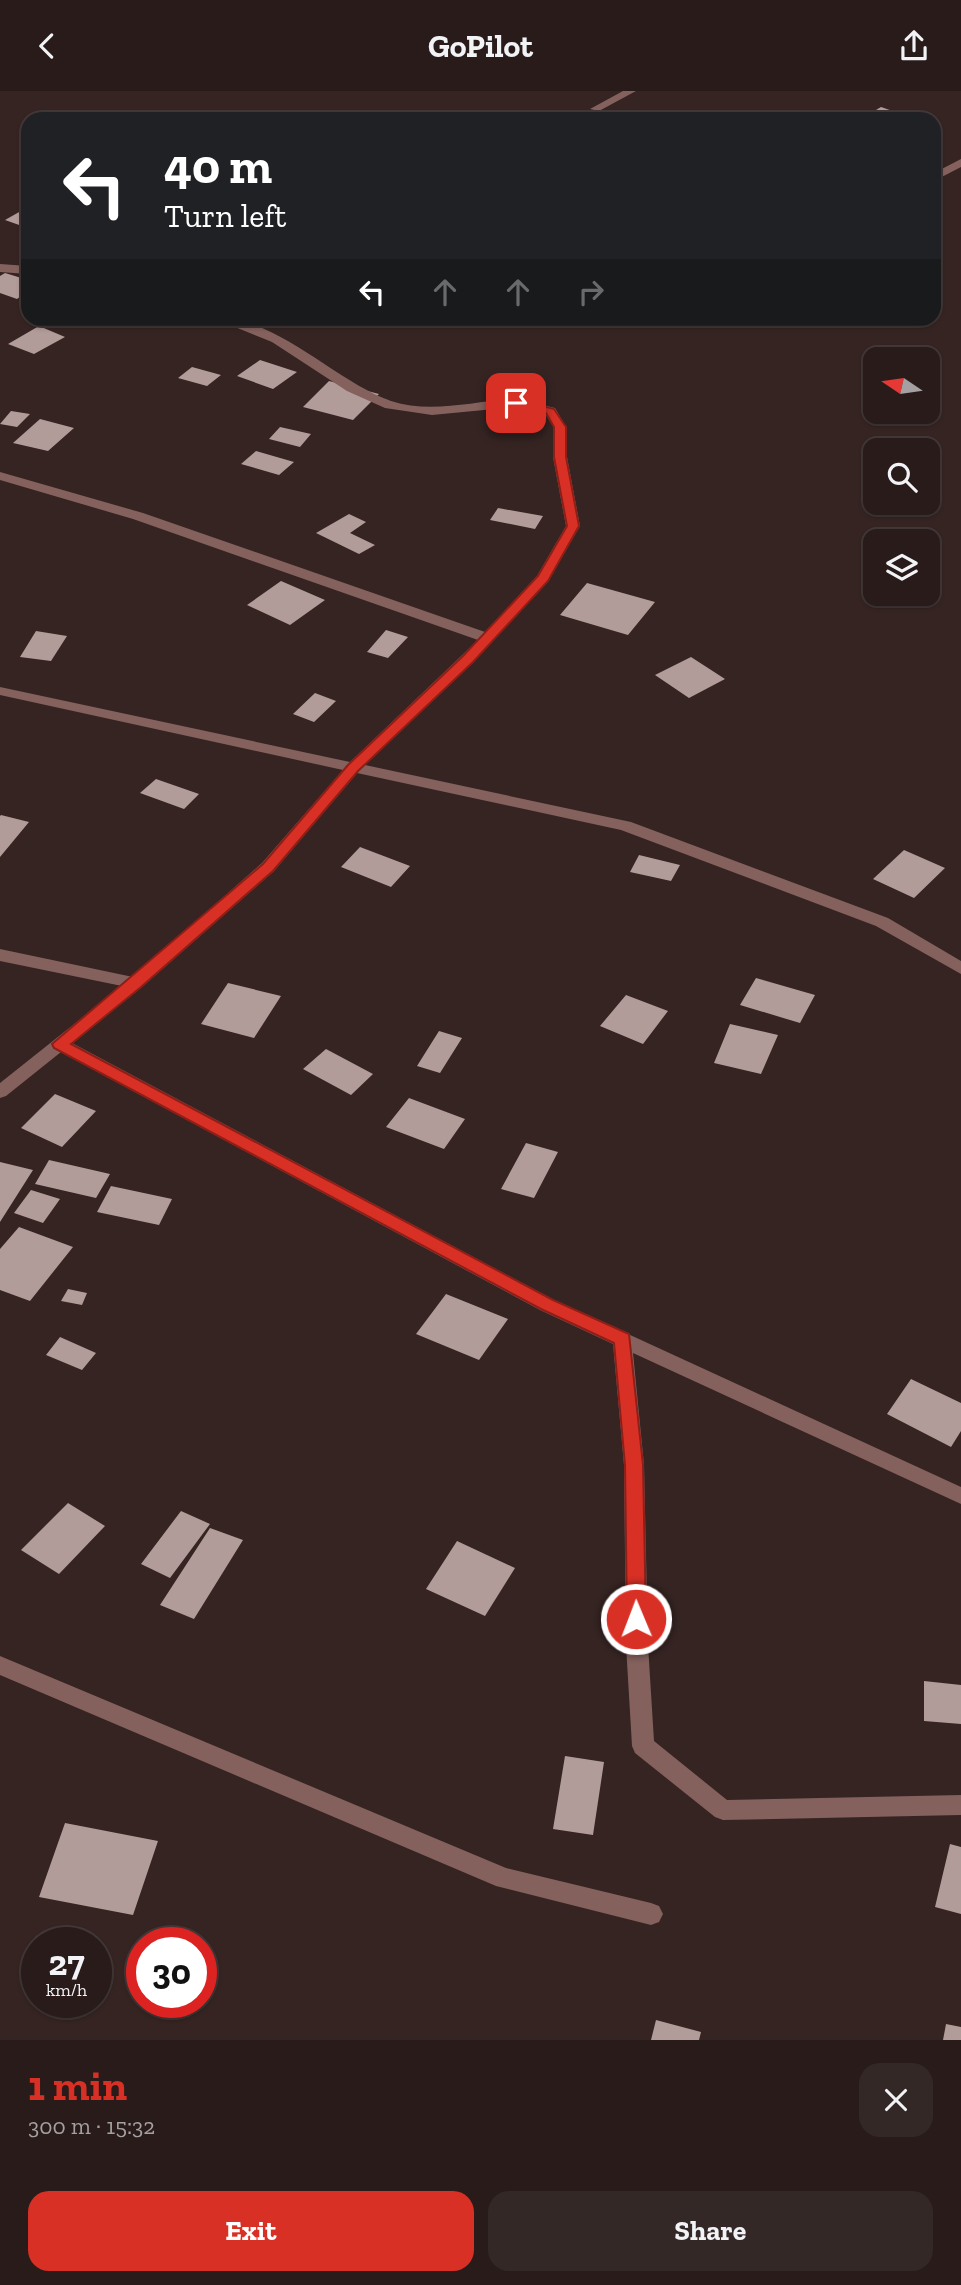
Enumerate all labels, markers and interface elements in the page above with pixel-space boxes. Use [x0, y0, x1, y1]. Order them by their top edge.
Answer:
icon: back [28, 27, 66, 65]
text: GoPilot [428, 27, 533, 65]
icon: share [895, 27, 933, 65]
text: 40 m [164, 137, 272, 196]
icon: left [49, 140, 140, 231]
text: Turn left [164, 197, 286, 235]
icon: left [353, 273, 391, 311]
icon: ahead [426, 273, 464, 311]
icon: ahead [499, 273, 537, 311]
icon: right [572, 273, 610, 311]
north arrow [863, 347, 940, 423]
map controls [863, 347, 940, 606]
pin [486, 373, 546, 433]
icon: arrive [497, 384, 535, 422]
button: search [863, 438, 940, 515]
button: layers [863, 529, 940, 606]
position arrow [599, 1582, 673, 1656]
speed limit sign: 30 [126, 1927, 217, 2018]
text: 27 [48, 1942, 85, 1984]
text: km/h [46, 1979, 87, 2001]
text: 1 min [28, 2060, 127, 2111]
button: close [859, 2063, 933, 2137]
text: 300 m · 15:32 [28, 2112, 155, 2140]
button: Exit [28, 2191, 474, 2271]
button: Share [488, 2191, 933, 2271]

